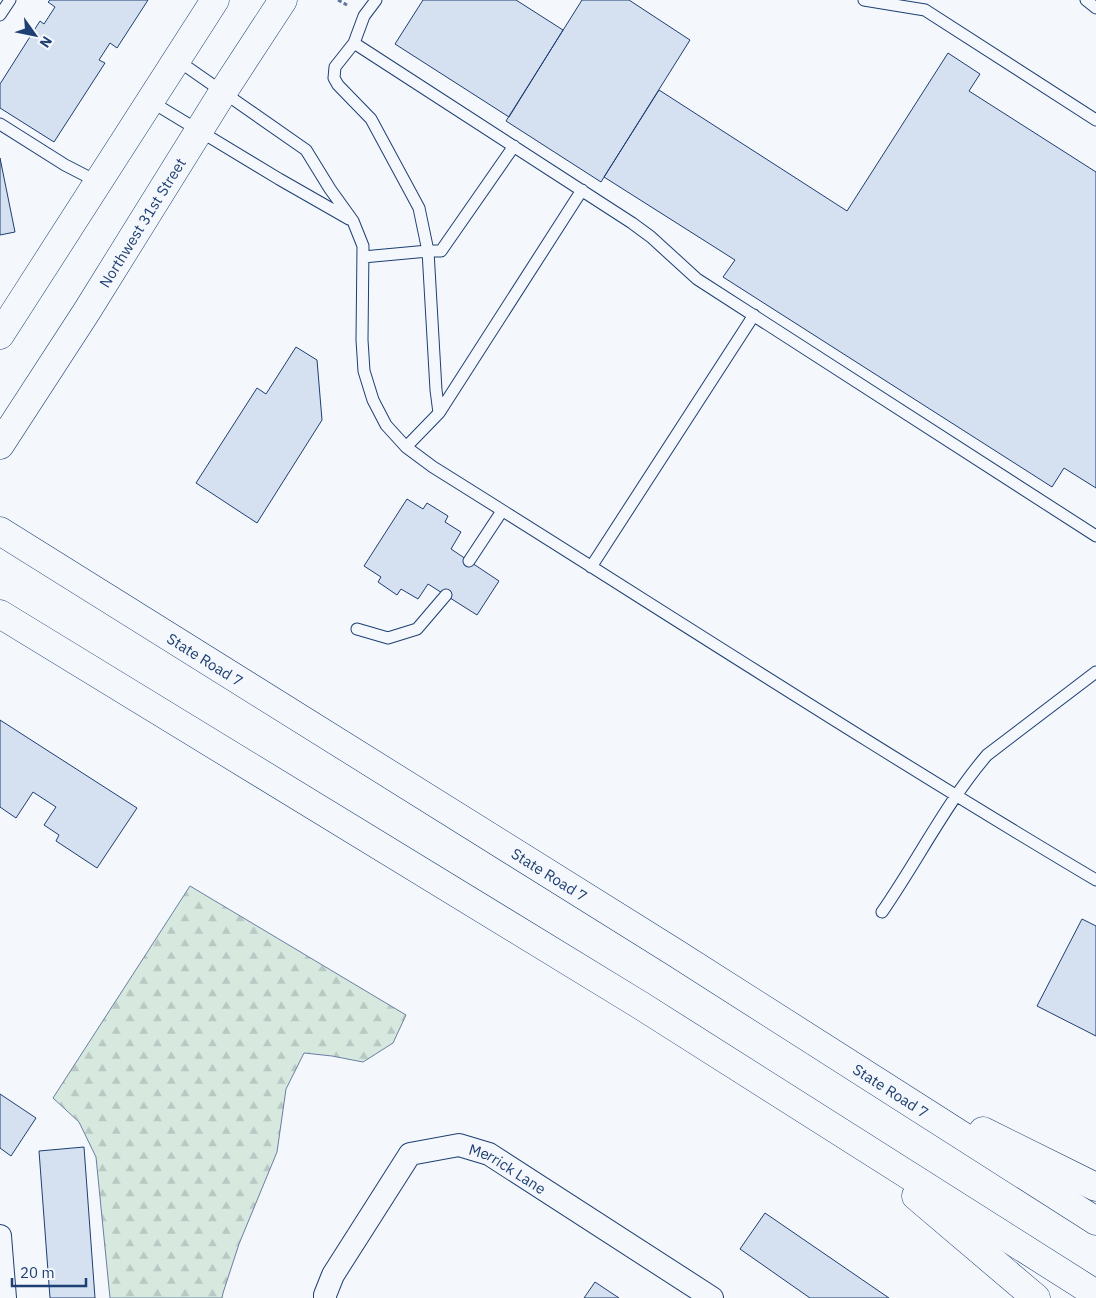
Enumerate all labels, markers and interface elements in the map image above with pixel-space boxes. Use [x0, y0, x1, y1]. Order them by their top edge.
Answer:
north arrow [10, 10, 60, 60]
text: N [36, 33, 56, 51]
street label: Northwest 31st Street [95, 154, 189, 291]
street label: State Road 7 [164, 628, 247, 690]
street label: State Road 7 [508, 843, 591, 905]
street label: State Road 7 [850, 1059, 932, 1121]
street label: Merrick Lane [467, 1139, 550, 1198]
scale bar [12, 1256, 86, 1288]
text: 20 m [20, 1263, 55, 1282]

